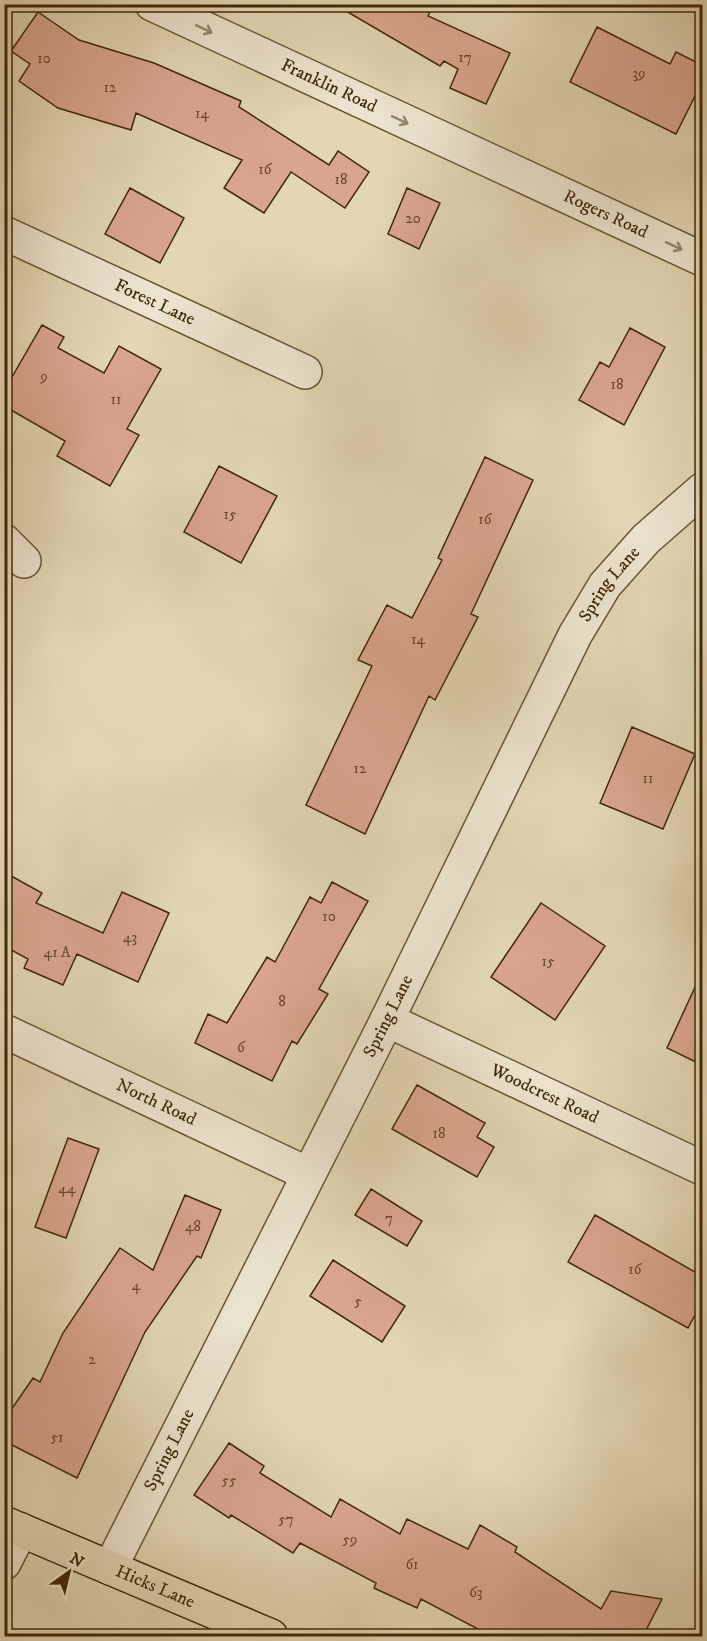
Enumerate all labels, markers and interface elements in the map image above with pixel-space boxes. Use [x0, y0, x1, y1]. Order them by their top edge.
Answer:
one-way arrow [195, 24, 213, 36]
house number: 17 [458, 48, 472, 67]
house number: 10 [37, 49, 51, 68]
street label: Franklin Road [277, 54, 380, 118]
house number: 39 [632, 64, 646, 83]
house number: 12 [104, 78, 117, 97]
house number: 14 [195, 104, 209, 123]
one-way arrow [391, 115, 409, 127]
house number: 16 [258, 160, 273, 179]
house number: 18 [334, 170, 348, 189]
street label: Rogers Road [560, 185, 651, 243]
house number: 20 [405, 209, 421, 228]
one-way arrow [665, 241, 683, 253]
street label: Forest Lane [111, 274, 199, 331]
house number: 9 [39, 367, 48, 386]
house number: 18 [610, 375, 624, 394]
house number: 11 [110, 390, 122, 409]
house number: 15 [224, 505, 237, 524]
house number: 16 [478, 510, 493, 529]
street label: Spring Lane [574, 542, 645, 626]
house number: 14 [411, 630, 425, 649]
house number: 12 [354, 759, 367, 778]
house number: 11 [642, 769, 654, 788]
house number: 10 [322, 907, 336, 926]
house number: 43 [123, 928, 137, 947]
house number: 41 A [44, 943, 71, 962]
house number: 15 [542, 952, 555, 971]
street label: Spring Lane [359, 972, 418, 1061]
house number: 8 [278, 992, 286, 1011]
house number: 6 [237, 1038, 246, 1057]
street label: Woodcrest Road [486, 1059, 602, 1129]
street label: North Road [112, 1074, 200, 1131]
house number: 18 [432, 1124, 446, 1143]
house number: 44 [58, 1179, 76, 1198]
house number: 7 [385, 1209, 393, 1228]
house number: 48 [185, 1217, 201, 1236]
house number: 16 [628, 1260, 643, 1279]
house number: 4 [132, 1276, 141, 1295]
house number: 5 [354, 1292, 362, 1311]
house number: 2 [88, 1350, 96, 1369]
street label: Spring Lane [140, 1405, 199, 1495]
house number: 51 [51, 1428, 63, 1447]
house number: 55 [222, 1471, 237, 1490]
house number: 57 [278, 1510, 294, 1529]
house number: 59 [343, 1530, 357, 1549]
north arrow [39, 1542, 99, 1602]
text: N [66, 1548, 88, 1572]
house number: 61 [405, 1555, 419, 1574]
street label: Hicks Lane [112, 1560, 198, 1613]
house number: 63 [469, 1583, 483, 1602]

